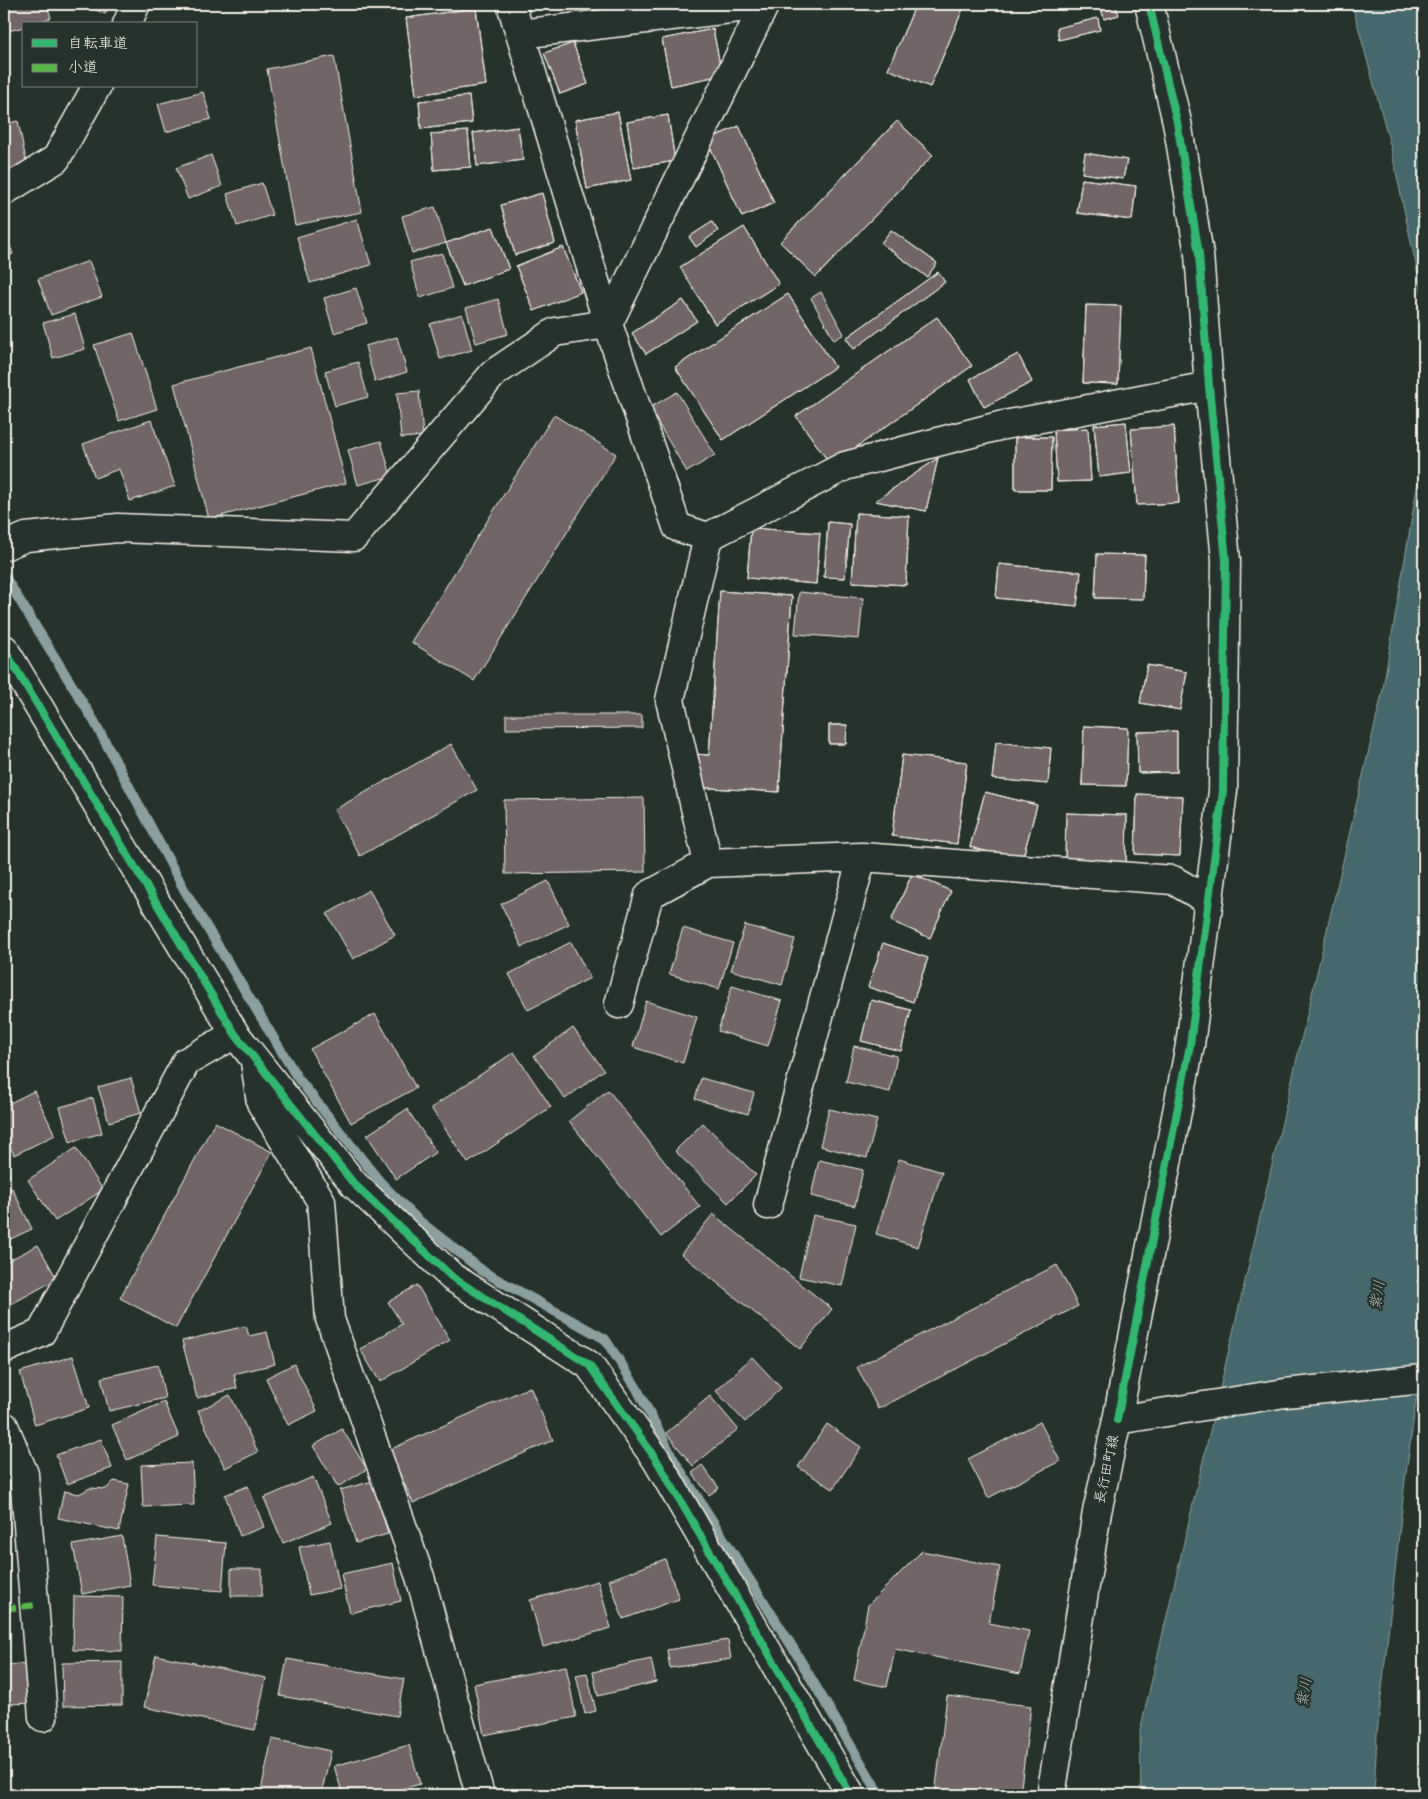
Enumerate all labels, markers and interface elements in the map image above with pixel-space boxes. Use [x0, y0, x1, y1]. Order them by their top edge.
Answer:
legend [22, 22, 198, 88]
text: 自転車道 [68, 32, 128, 52]
text: 小道 [68, 56, 98, 76]
water label: 紫川 [1364, 1278, 1388, 1311]
street label: 長行田町線 [1089, 1433, 1122, 1505]
water label: 紫川 [1291, 1676, 1315, 1708]

